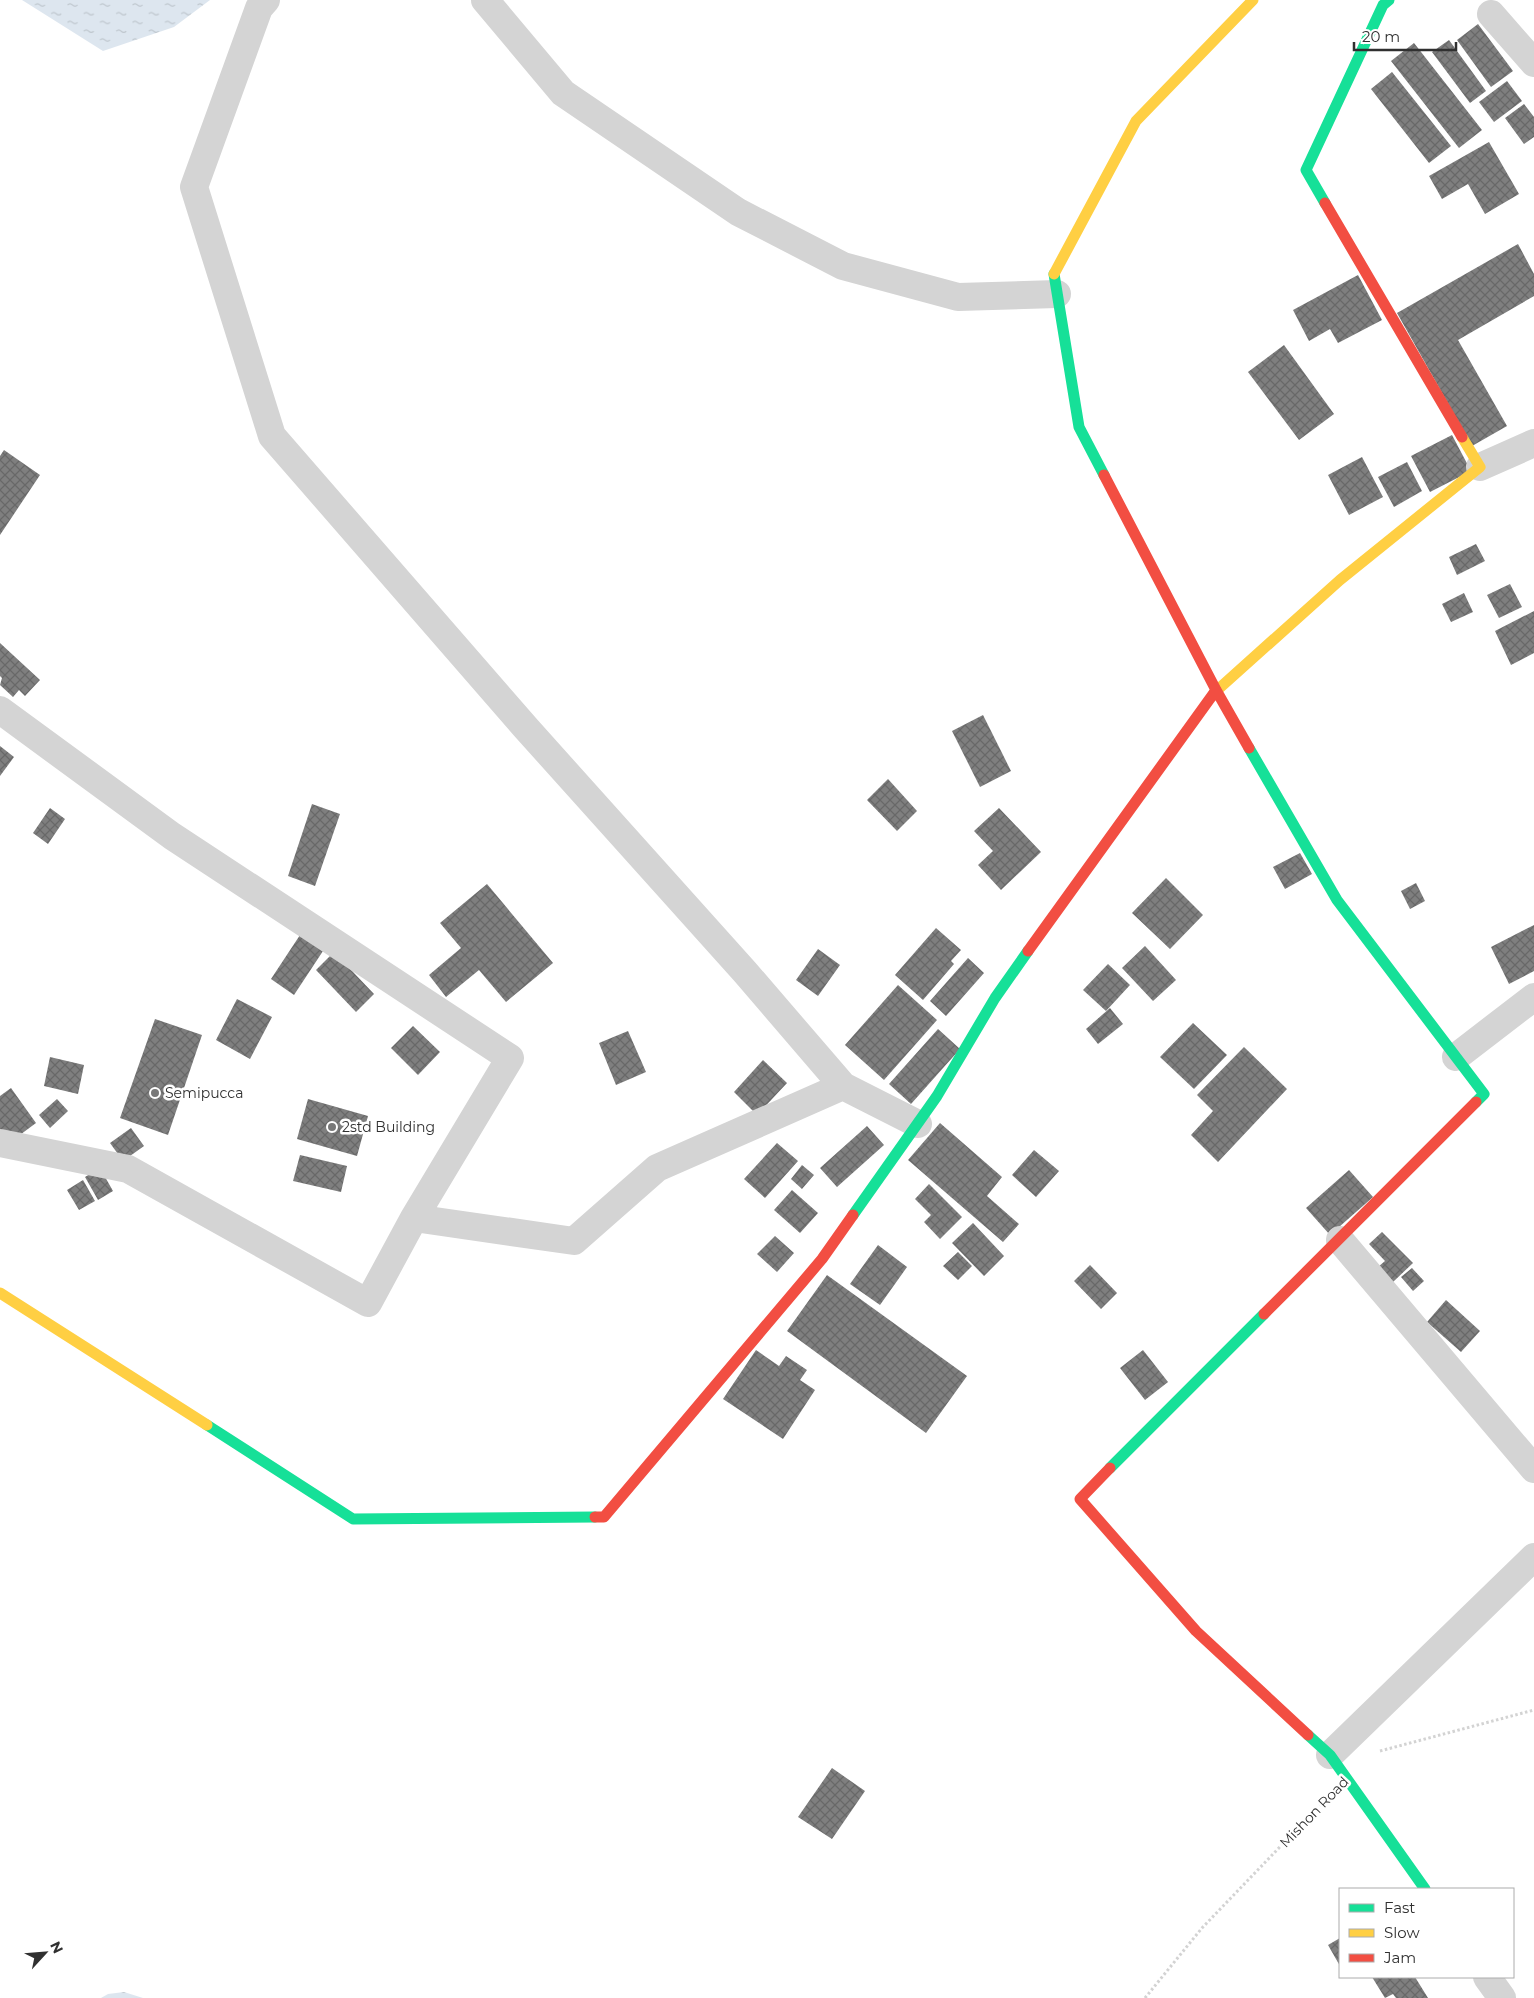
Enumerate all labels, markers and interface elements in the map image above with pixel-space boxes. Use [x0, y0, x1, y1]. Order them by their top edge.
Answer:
scale bar [1354, 20, 1456, 52]
text: 20 m [1362, 27, 1400, 46]
place label: Semipucca [165, 1084, 244, 1102]
marker: Semipucca [149, 1087, 161, 1099]
place label: 2std Building [342, 1118, 435, 1136]
marker: 2std Building [326, 1121, 338, 1133]
street label: Mishon Road [1276, 1773, 1352, 1851]
legend [1339, 1888, 1514, 1978]
text: Fast [1384, 1898, 1415, 1917]
text: Slow [1384, 1923, 1420, 1942]
north arrow [20, 1928, 70, 1978]
text: N [46, 1938, 67, 1956]
text: Jam [1383, 1948, 1416, 1967]

